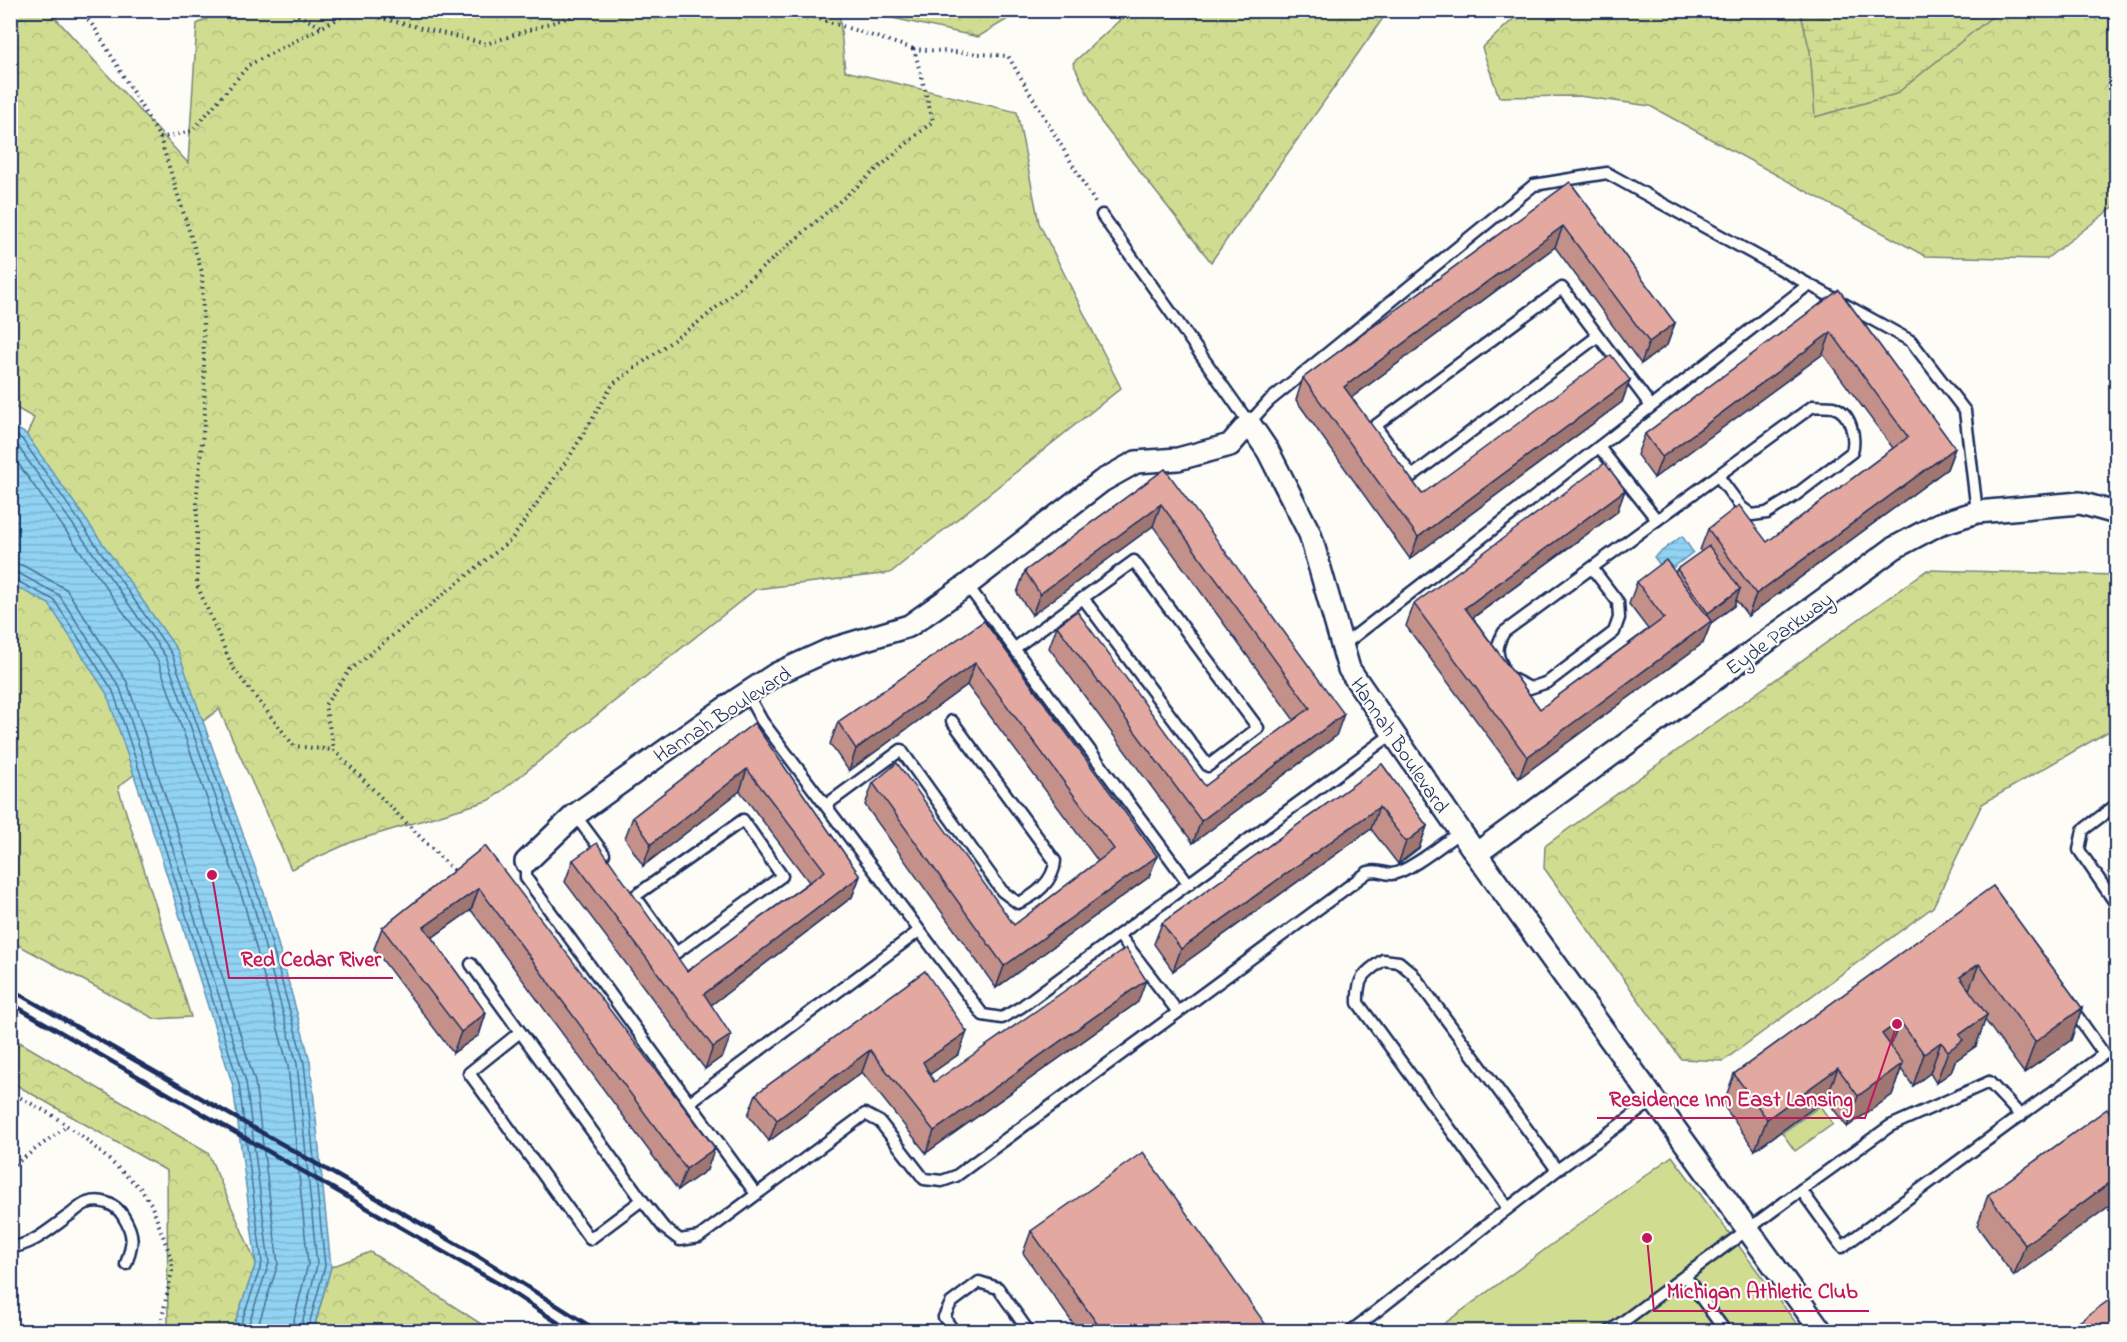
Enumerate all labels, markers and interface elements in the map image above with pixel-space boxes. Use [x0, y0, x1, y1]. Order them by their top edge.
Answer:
street label: Eyde Parkway [1720, 585, 1841, 685]
street label: Hannah Boulevard [648, 660, 798, 771]
street label: Hannah Boulevard [1342, 672, 1455, 820]
callout: Red Cedar River [229, 938, 393, 978]
text: Red Cedar River [241, 945, 382, 977]
callout: Residence Inn East Lansing [1597, 1078, 1865, 1118]
text: Residence Inn East Lansing [1609, 1085, 1853, 1118]
callout: Michigan Athletic Club [1654, 1271, 1869, 1311]
text: Michigan Athletic Club [1666, 1277, 1858, 1310]

